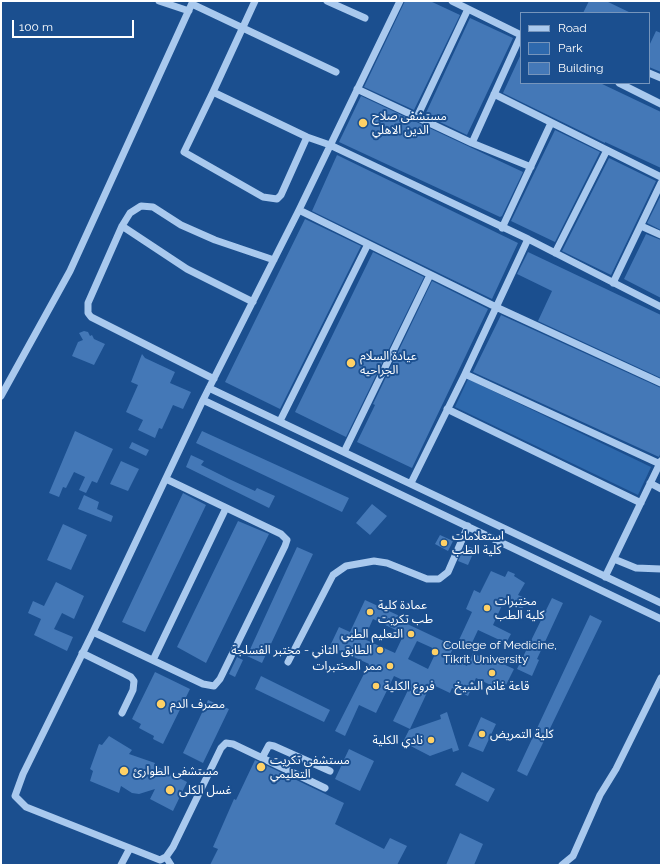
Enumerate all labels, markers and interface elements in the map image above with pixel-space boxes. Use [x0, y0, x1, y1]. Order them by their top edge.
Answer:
scale bar [14, 12, 136, 38]
legend [520, 12, 650, 84]
text: 100 m [19, 20, 53, 34]
text: Road [558, 21, 587, 35]
text: Park [558, 41, 583, 55]
text: Building [558, 61, 604, 75]
place label: مستشفى صلاح الدين الاهلي [372, 109, 447, 137]
marker: مستشفى صلاح الدين الاهلي [357, 117, 369, 129]
place label: عيادة السلام الجراحيه [360, 349, 417, 377]
marker: عيادة السلام الجراحيه [345, 357, 357, 369]
place label: استعلامات كلية الطب [452, 529, 504, 557]
marker: استعلامات كلية الطب [439, 538, 449, 548]
place label: مختبرات كلية الطب [495, 594, 545, 622]
place label: عمادة كلية طب تكريت [378, 598, 433, 626]
marker: مختبرات كلية الطب [482, 603, 492, 613]
marker: عمادة كلية طب تكريت [365, 607, 375, 617]
place label: التعليم الطبي [341, 627, 403, 641]
marker: التعليم الطبي [406, 629, 416, 639]
place label: College of Medicine, Tikrit University [443, 638, 557, 666]
place label: الطابق الثاني - مختبر الفسلجة [231, 643, 372, 657]
marker: الطابق الثاني - مختبر الفسلجة [375, 645, 385, 655]
marker: College of Medicine, Tikrit University [430, 647, 440, 657]
place label: ممر المختبرات [313, 659, 382, 673]
marker: ممر المختبرات [385, 661, 395, 671]
marker: قاعة غانم الشيخ [487, 668, 497, 678]
place label: فروع الكلية [384, 679, 435, 693]
place label: قاعة غانم الشيخ [455, 679, 529, 693]
marker: فروع الكلية [371, 681, 381, 691]
place label: مصرف الدم [170, 697, 225, 711]
marker: مصرف الدم [155, 698, 167, 710]
place label: كلية التمريض [490, 727, 554, 741]
marker: كلية التمريض [477, 729, 487, 739]
place label: نادي الكلية [372, 733, 423, 747]
marker: نادي الكلية [426, 735, 436, 745]
place label: مستشفى تكريت التعليمي [270, 753, 350, 781]
marker: مستشفى تكريت التعليمي [255, 761, 267, 773]
place label: مستشفى الطوارئ [133, 764, 219, 778]
marker: مستشفى الطوارئ [118, 765, 130, 777]
place label: غسل الكلى [179, 783, 232, 797]
marker: غسل الكلى [164, 784, 176, 796]

